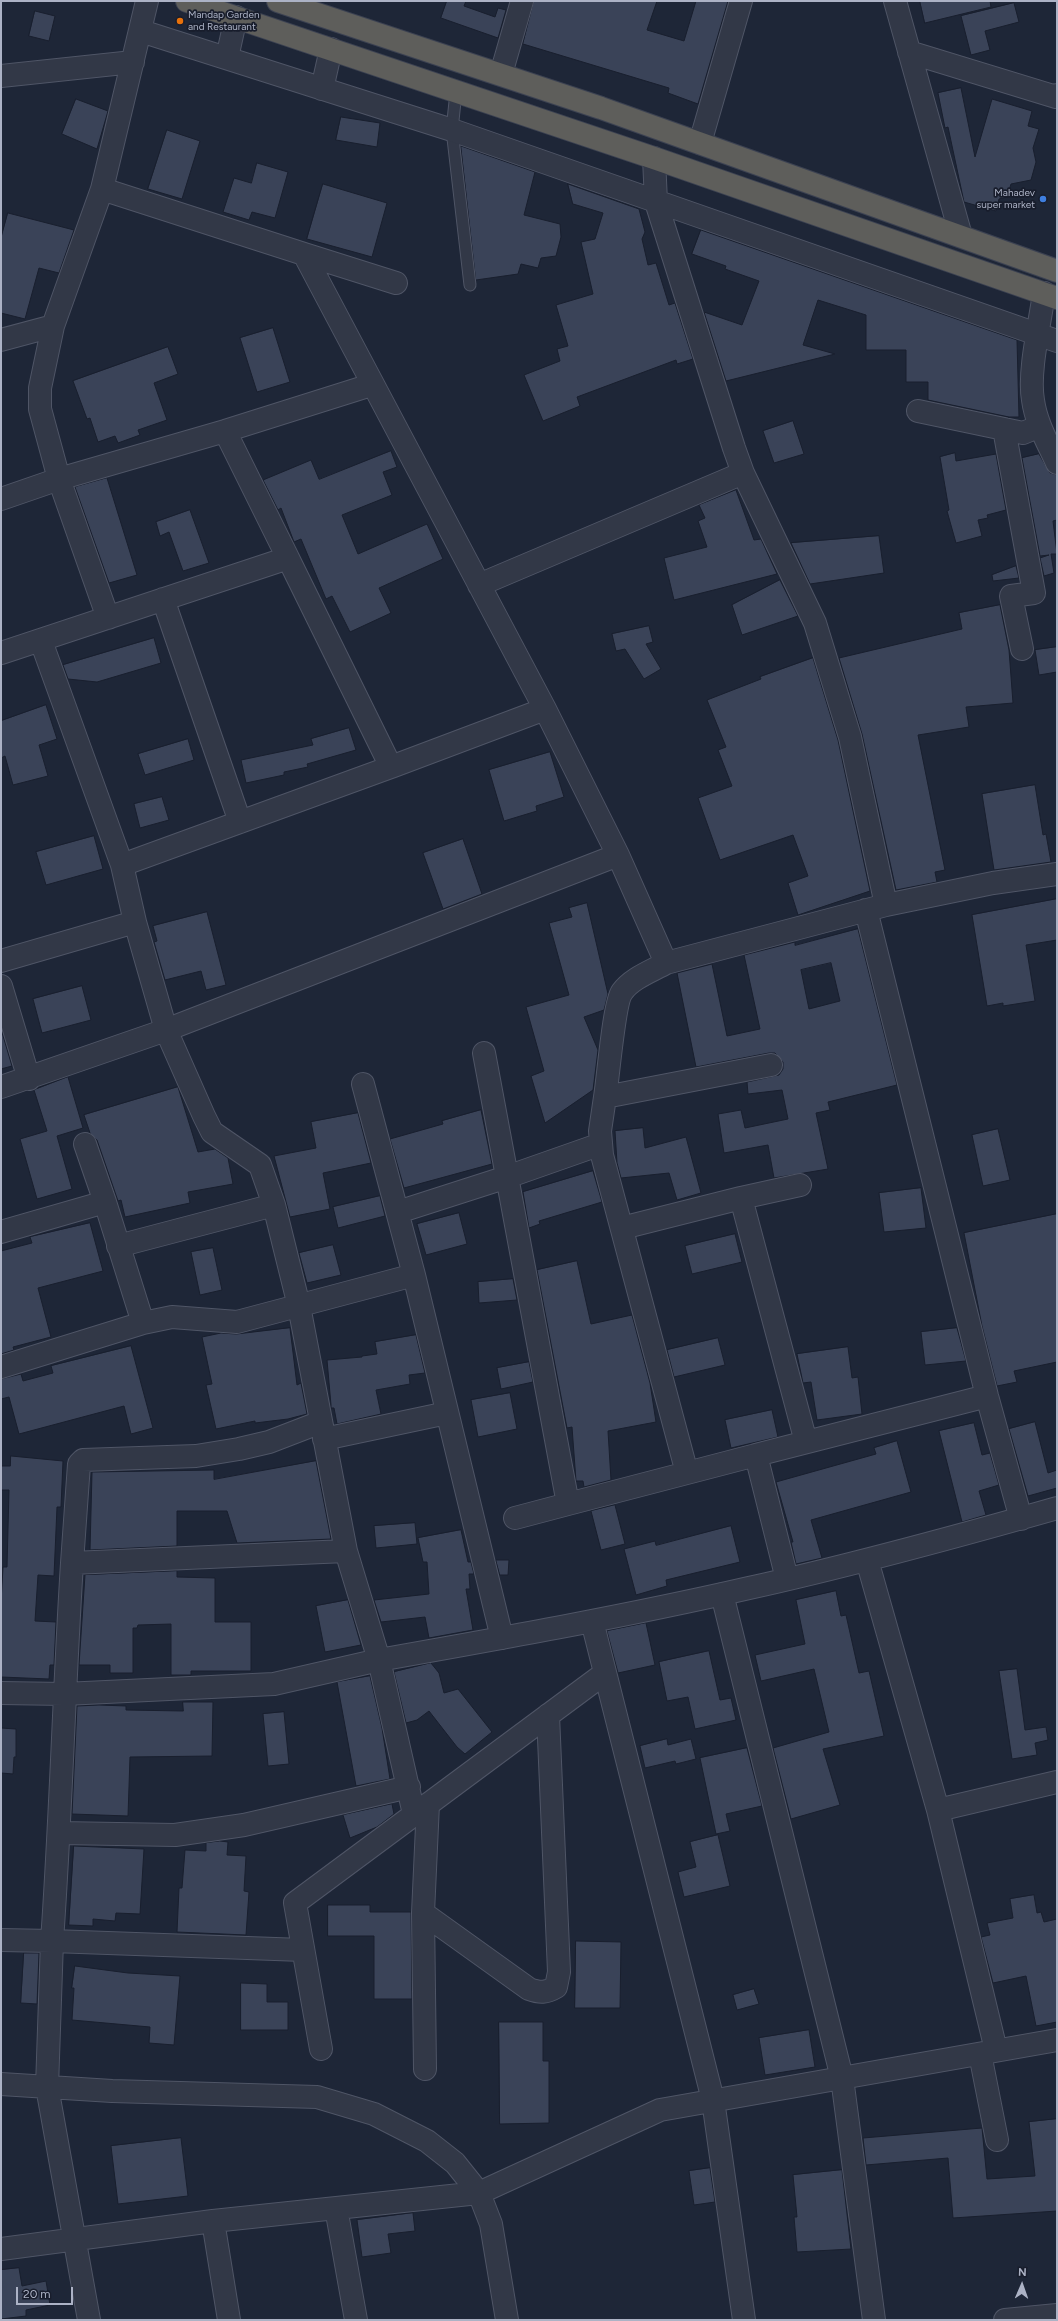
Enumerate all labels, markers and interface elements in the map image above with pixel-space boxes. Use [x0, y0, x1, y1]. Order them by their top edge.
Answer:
place label: Mandap Garden and Restaurant [188, 9, 259, 32]
marker: Mandap Garden and Restaurant [175, 16, 185, 26]
place label: Mahadev super market [977, 187, 1035, 210]
marker: Mahadev super market [1038, 194, 1048, 204]
north arrow [1002, 2265, 1042, 2305]
text: N [1018, 2266, 1027, 2279]
scale bar [18, 2279, 75, 2305]
text: 20 m [23, 2287, 51, 2301]

